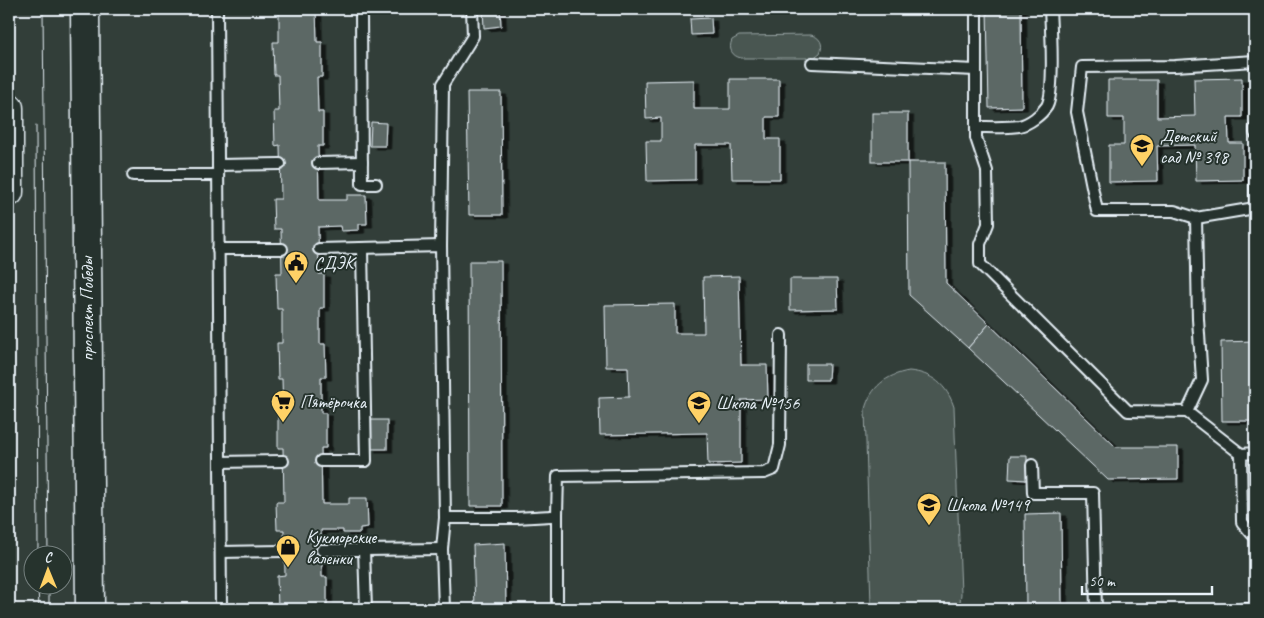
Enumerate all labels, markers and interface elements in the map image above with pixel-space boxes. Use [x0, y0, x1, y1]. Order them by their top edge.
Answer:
place label: Детский сад № 398 [1160, 125, 1230, 168]
school or university icon: Детский сад № 398 [1129, 133, 1155, 167]
public building icon: СДЭК [283, 250, 309, 284]
place label: СДЭК [314, 252, 357, 274]
street label: проспект Победы [76, 255, 98, 361]
supermarket icon: Пятёрочка [270, 389, 296, 423]
school or university icon: Школа №156 [686, 390, 712, 424]
place label: Пятёрочка [300, 391, 368, 413]
place label: Школа №156 [716, 392, 800, 414]
school or university icon: Школа №149 [916, 492, 942, 526]
place label: Школа №149 [946, 494, 1031, 516]
place label: Кукморские валенки [306, 526, 377, 569]
shop icon: Кукморские валенки [275, 534, 301, 568]
north arrow [22, 546, 72, 596]
text: С [44, 549, 53, 566]
scale bar [1082, 563, 1212, 595]
text: 50 m [1089, 572, 1116, 591]

